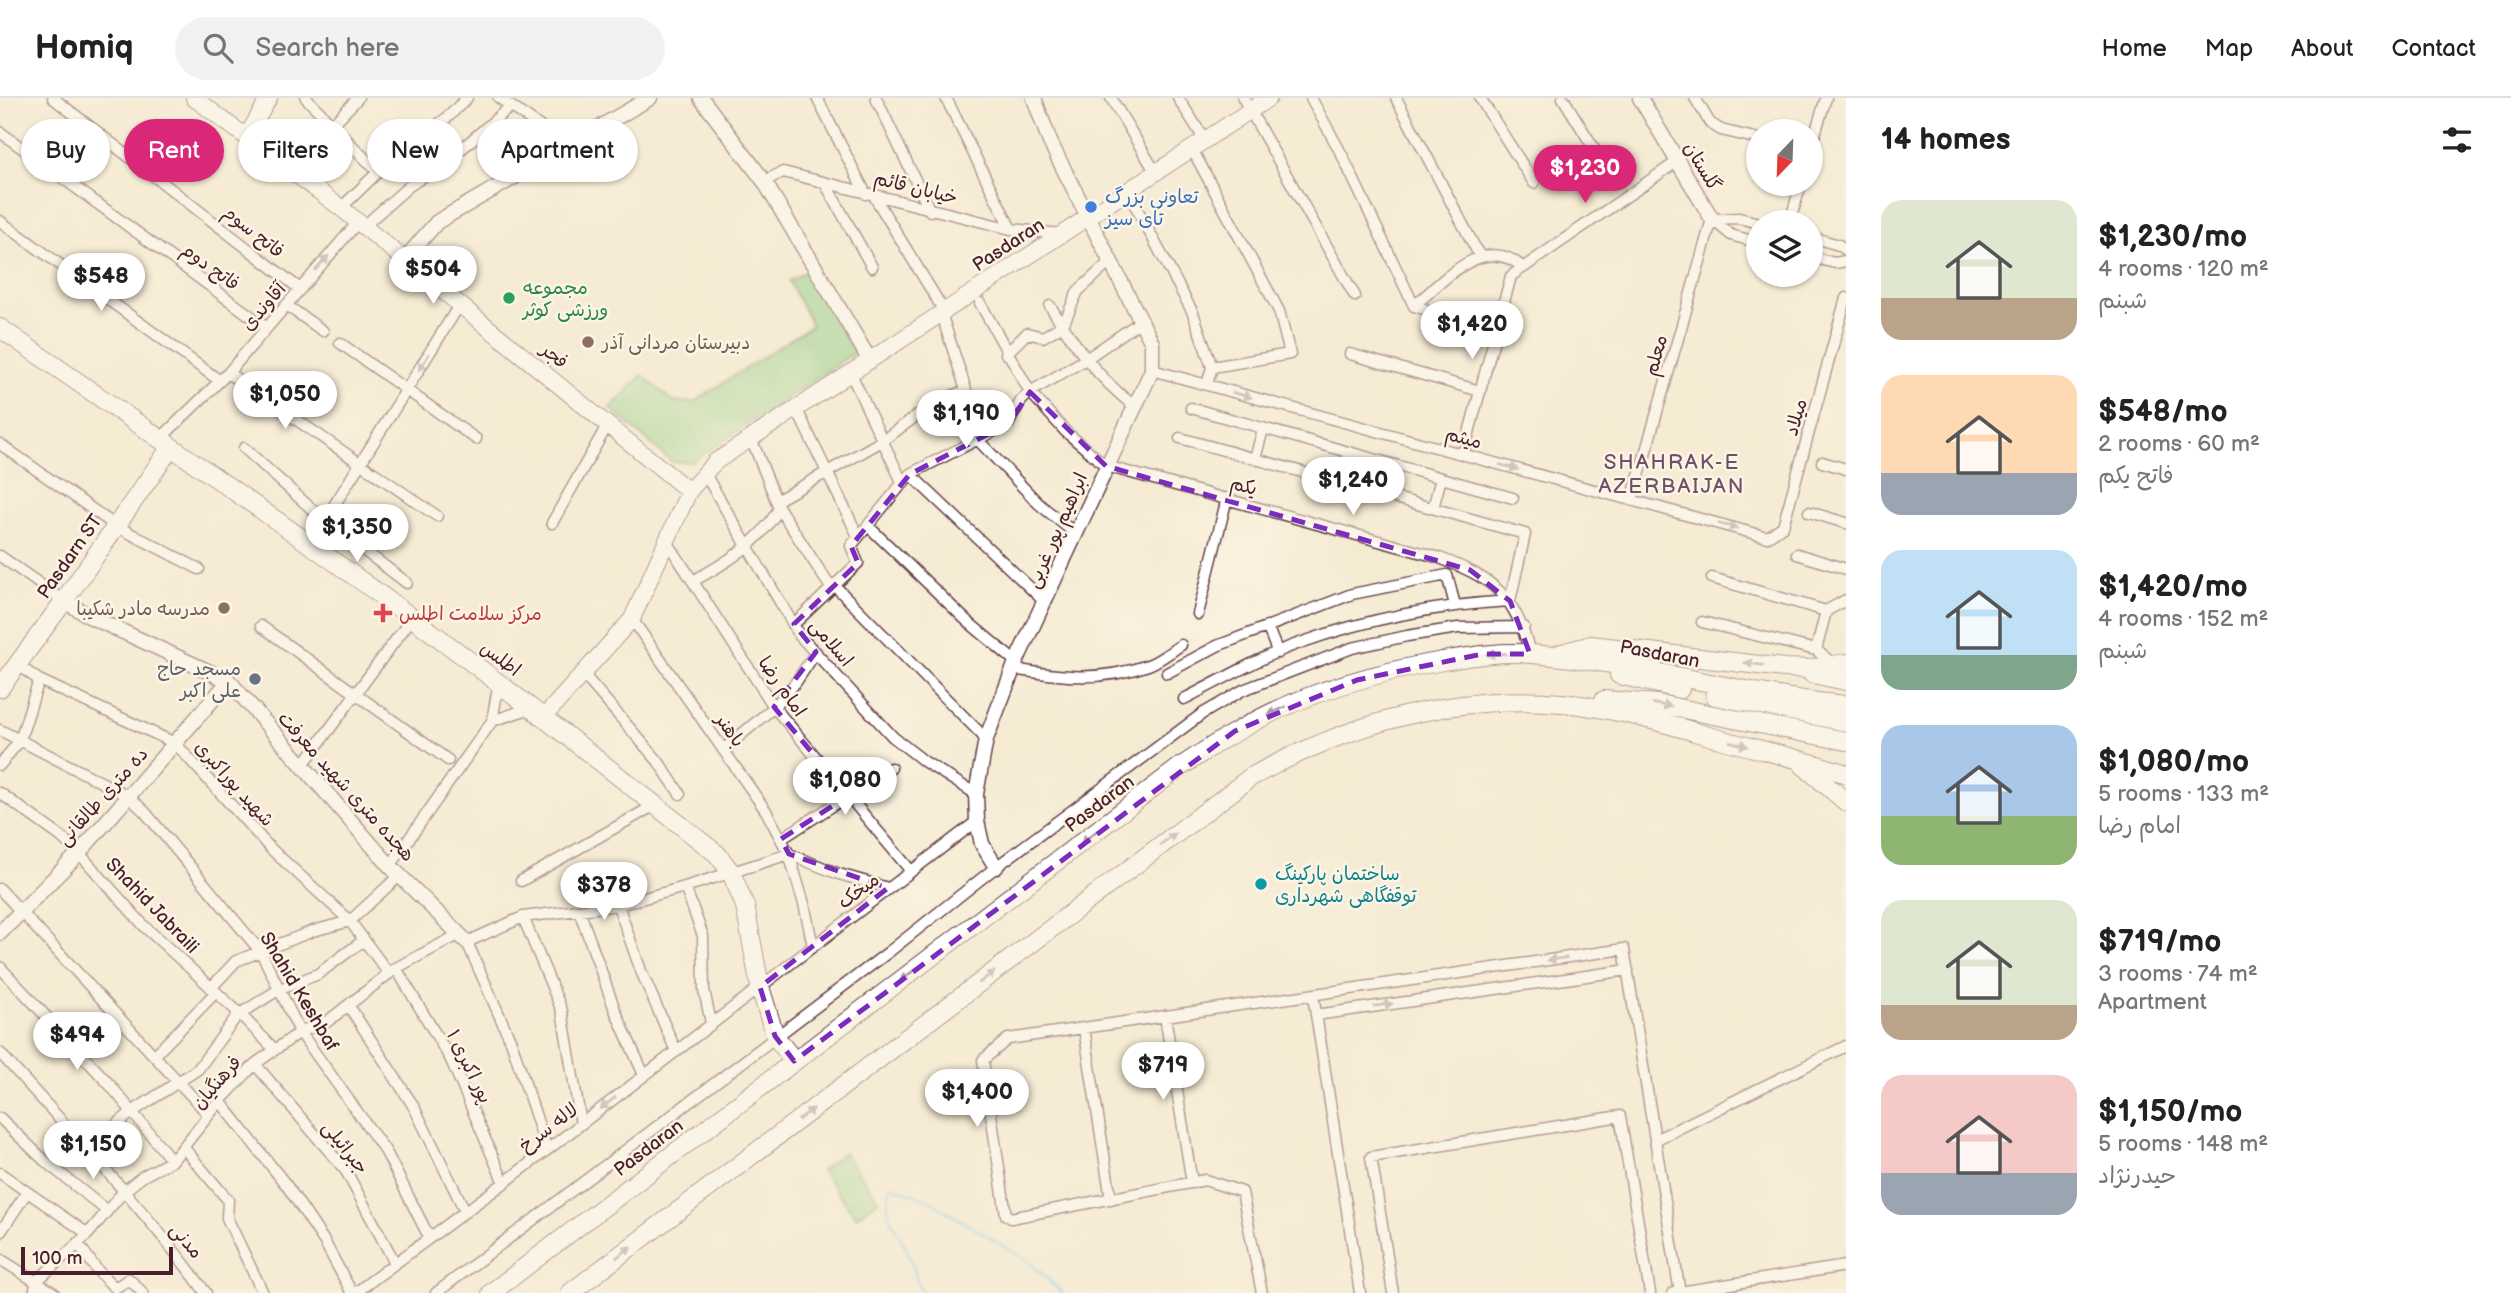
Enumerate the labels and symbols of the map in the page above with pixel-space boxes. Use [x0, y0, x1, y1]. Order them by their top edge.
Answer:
north arrow [1746, 119, 1824, 196]
street label: گلستان [1678, 138, 1725, 195]
pin: $1,230 [1528, 146, 1642, 205]
street label: خیابان قائم [871, 167, 960, 212]
place label: تعاونی بزرگ تای سیز [1103, 186, 1199, 231]
marker: تعاونی بزرگ تای سیز [1083, 199, 1099, 215]
street label: فاتح سوم [217, 201, 288, 265]
street label: Pasdaran [969, 214, 1049, 277]
street label: فاتح دوم [175, 238, 244, 298]
pin: $504 [392, 246, 474, 306]
pin: $548 [60, 254, 142, 313]
one-way arrow [314, 254, 330, 272]
street label: آقاوندی [237, 277, 292, 336]
place label: مجموعه ورزشی کوثر [521, 277, 608, 322]
marker: مجموعه ورزشی کوثر [501, 290, 517, 306]
pin: $1,420 [1415, 302, 1529, 361]
place label: دبیرستان مردانی آذر [600, 332, 750, 355]
street label: معلم [1640, 332, 1675, 379]
marker: دبیرستان مردانی آذر [580, 334, 596, 350]
street label: فجر [534, 337, 572, 374]
one-way arrow [417, 353, 431, 371]
pin: $1,050 [228, 372, 342, 431]
pin: $1,190 [909, 390, 1023, 450]
one-way arrow [1231, 390, 1253, 401]
street label: میلاد [1780, 396, 1813, 439]
street label: میثم [1442, 423, 1484, 456]
district label: SHAHRAK-E AZERBAIJAN [1599, 450, 1745, 499]
pin: $1,240 [1296, 458, 1410, 517]
one-way arrow [1498, 462, 1520, 473]
street label: ابراهیم پور غربی [1022, 469, 1095, 593]
street label: یکم [1227, 472, 1260, 503]
pin: $1,350 [300, 504, 414, 564]
street label: Pasdarn ST [33, 510, 108, 604]
one-way arrow [1718, 522, 1739, 532]
place label: مدرسه مادر شکیبا [76, 598, 210, 621]
marker: مدرسه مادر شکیبا [216, 600, 232, 616]
marker: مرکز سلامت اطلس [373, 603, 393, 623]
place label: مرکز سلامت اطلس [399, 603, 542, 626]
street label: اسلامی [804, 614, 857, 672]
street label: Pasdaran [1618, 635, 1702, 673]
street label: اطلس [475, 637, 525, 682]
one-way arrow [1485, 648, 1507, 660]
street label: امام رضا [751, 652, 811, 723]
place label: مسجد حاج علی اکبر [157, 658, 241, 703]
one-way arrow [1743, 658, 1765, 669]
marker: مسجد حاج علی اکبر [247, 671, 263, 687]
one-way arrow [1651, 700, 1673, 711]
one-way arrow [1267, 705, 1287, 716]
street label: هجده متری شهید معرفت [273, 707, 419, 867]
street label: باهنر [709, 708, 749, 752]
street label: شهید پوراکبری [189, 736, 278, 832]
one-way arrow [1728, 739, 1750, 750]
street label: ده متری طالقانی [53, 743, 153, 851]
pin: $1,080 [788, 758, 902, 817]
street label: Pasdaran [1061, 771, 1139, 838]
one-way arrow [1080, 829, 1098, 843]
one-way arrow [1159, 832, 1177, 847]
street label: Shahid Jabraili [101, 853, 203, 959]
pin: $378 [563, 862, 645, 922]
place label: ساختمان پارکینگ توقفگاهی شهرداری [1275, 863, 1417, 908]
street label: میخک [834, 868, 884, 914]
marker: ساختمان پارکینگ توقفگاهی شهرداری [1253, 876, 1269, 892]
street label: Shahid Keshbaf [254, 928, 343, 1055]
one-way arrow [1546, 954, 1568, 965]
one-way arrow [899, 967, 917, 982]
one-way arrow [978, 970, 996, 984]
one-way arrow [1373, 1000, 1395, 1011]
pin: $494 [36, 1012, 118, 1072]
street label: پور اکبری ۱ [441, 1026, 496, 1107]
pin: $719 [1122, 1042, 1204, 1102]
street label: فرهنگیان [188, 1051, 247, 1115]
pin: $1,400 [920, 1070, 1034, 1129]
one-way arrow [600, 1095, 618, 1110]
street label: لاله سرخ [515, 1099, 583, 1158]
one-way arrow [796, 1107, 815, 1121]
street label: Pasdaran [610, 1115, 688, 1182]
street label: جبرائیلی [317, 1117, 373, 1179]
pin: $1,150 [36, 1122, 150, 1181]
street label: مدنی [164, 1218, 207, 1263]
scale bar [21, 1244, 173, 1276]
one-way arrow [615, 1244, 633, 1259]

